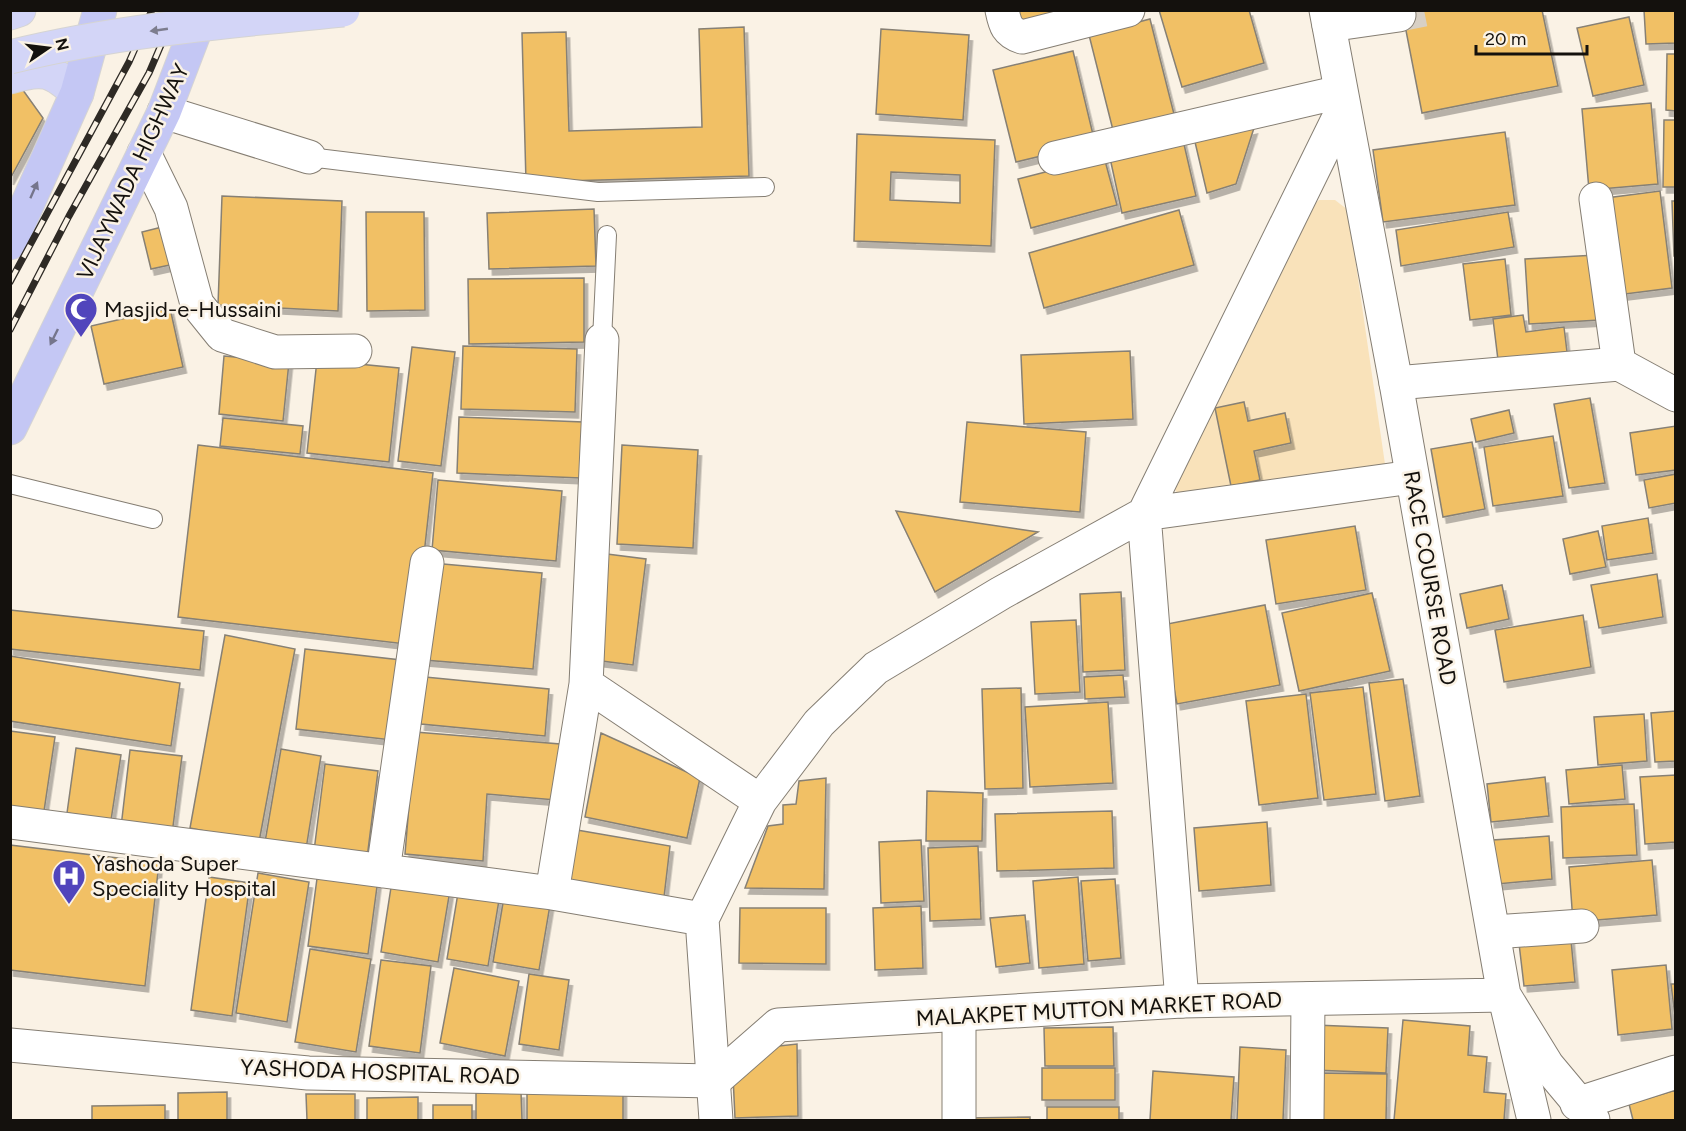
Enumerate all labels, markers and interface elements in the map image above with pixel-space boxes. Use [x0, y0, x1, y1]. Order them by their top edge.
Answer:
north arrow [18, 18, 78, 78]
scale bar [1476, 18, 1587, 56]
one-way arrow [150, 25, 169, 35]
text: 20 m [1485, 28, 1526, 50]
text: N [51, 36, 73, 53]
street label: VIJAYWADA HIGHWAY [71, 59, 195, 284]
one-way arrow [30, 181, 40, 199]
mosque icon: Masjid-e-Hussaini [63, 291, 99, 338]
place label: Masjid-e-Hussaini [104, 296, 281, 323]
one-way arrow [50, 329, 59, 346]
street label: RACE COURSE ROAD [1398, 468, 1462, 688]
place label: Yashoda Super Speciality Hospital [92, 850, 276, 902]
hospital icon: Yashoda Super Speciality Hospital [51, 858, 87, 905]
street label: MALAKPET MUTTON MARKET ROAD [915, 986, 1283, 1032]
street label: YASHODA HOSPITAL ROAD [240, 1054, 520, 1090]

